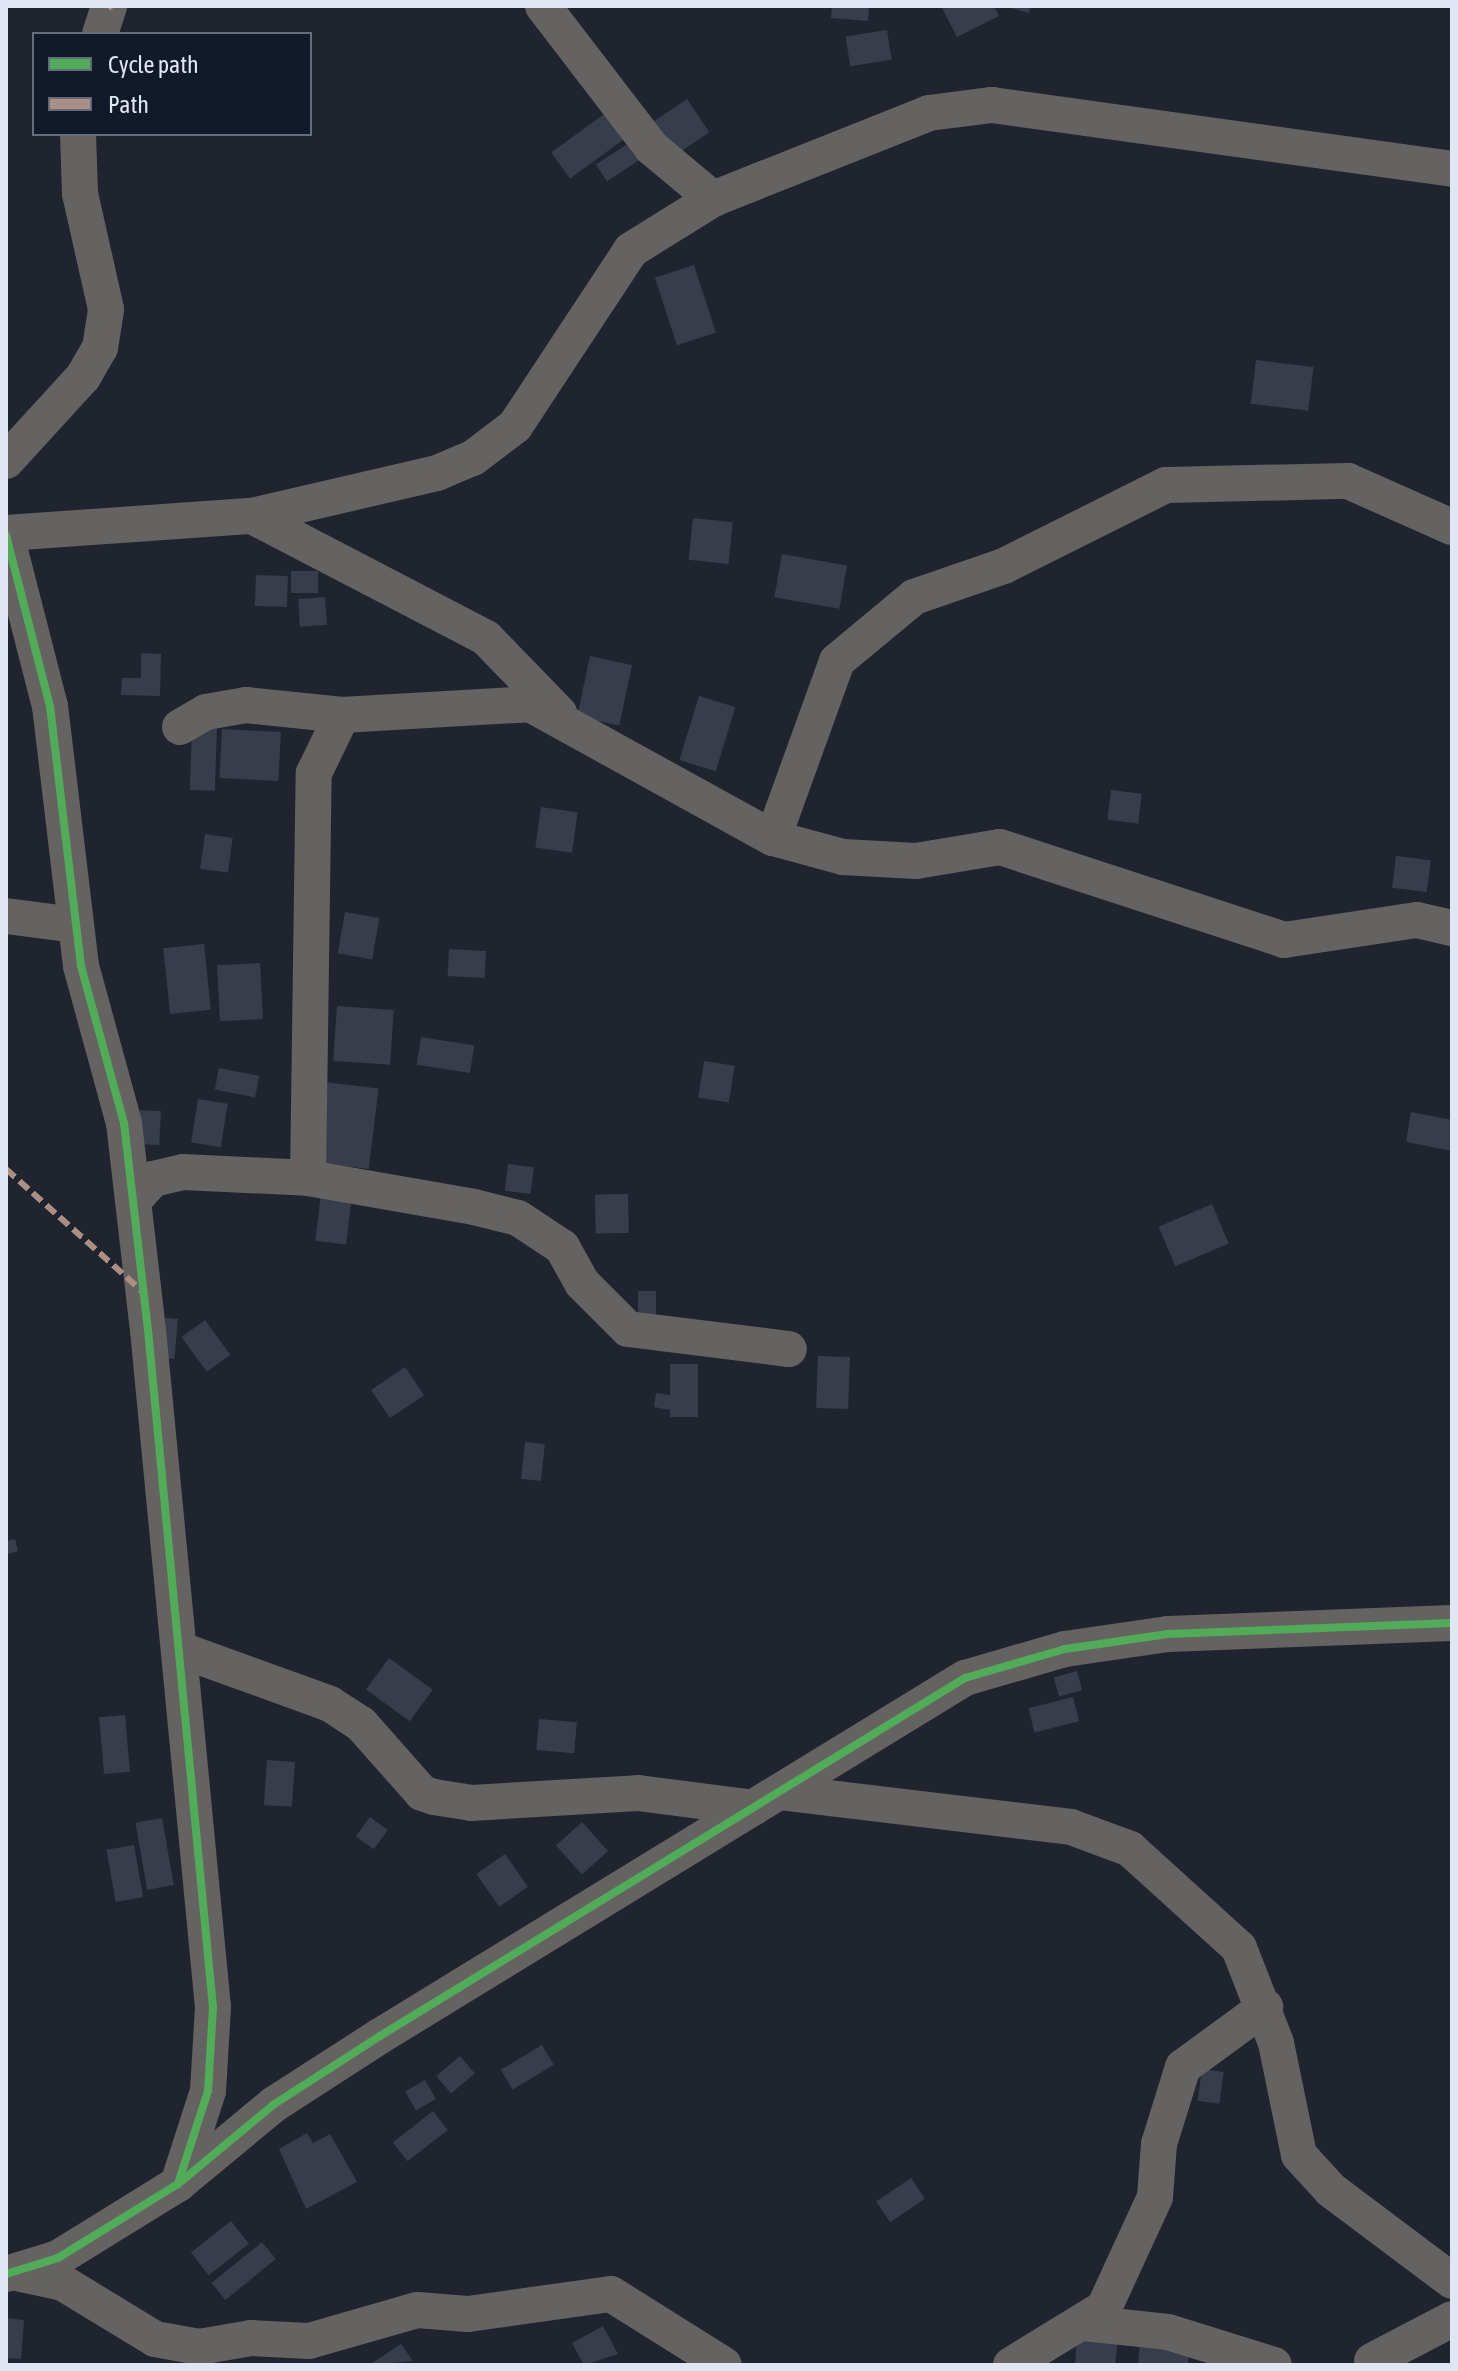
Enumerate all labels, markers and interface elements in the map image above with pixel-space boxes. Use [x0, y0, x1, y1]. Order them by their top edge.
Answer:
legend [32, 32, 312, 136]
text: Cycle path [108, 51, 199, 78]
text: Path [108, 91, 149, 118]

